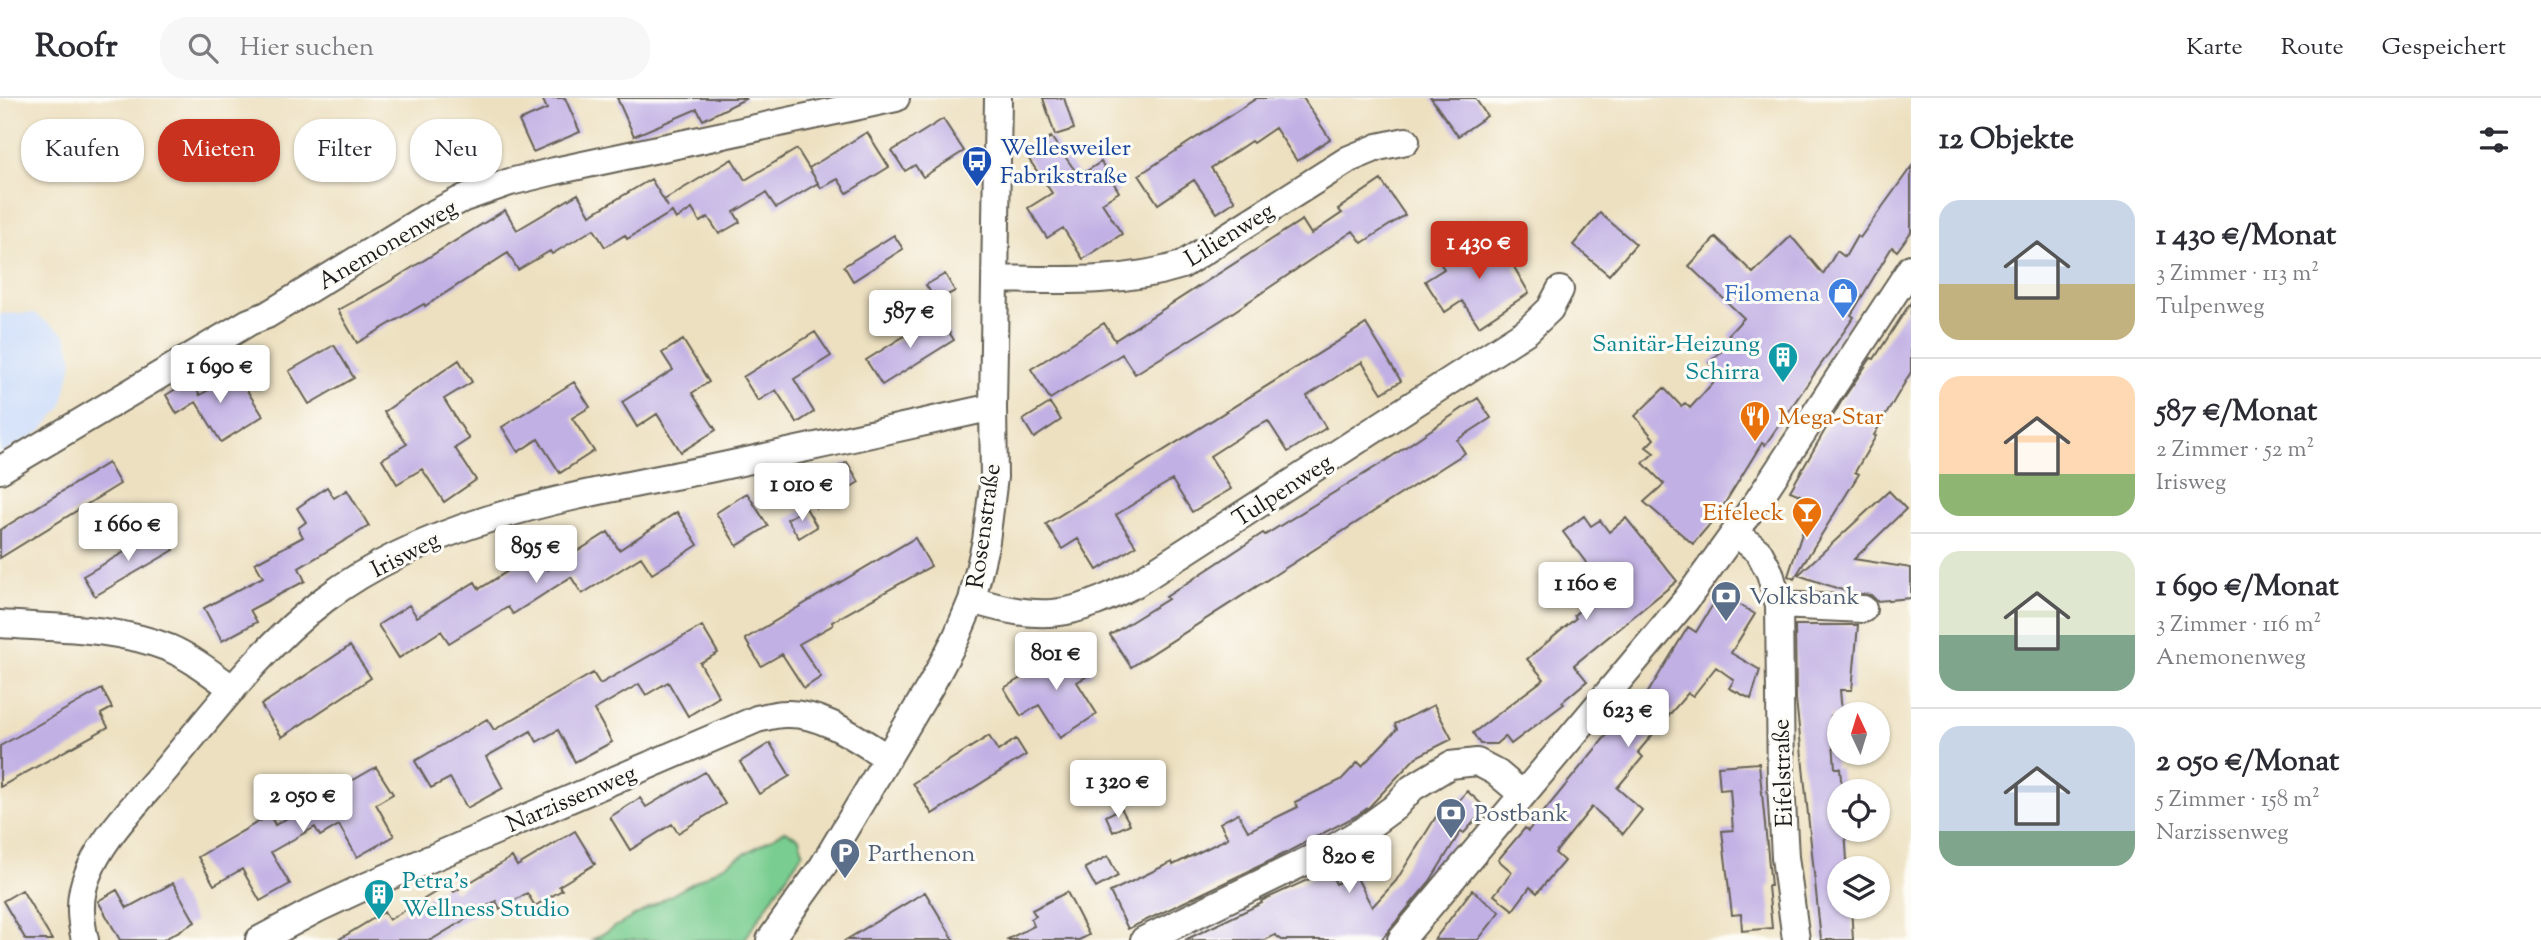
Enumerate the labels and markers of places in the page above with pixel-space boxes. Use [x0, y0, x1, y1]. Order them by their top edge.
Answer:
place label: Wellesweiler Fabrikstraße [1000, 132, 1131, 194]
bus stop icon: Wellesweiler Fabrikstraße [960, 144, 994, 188]
pin: 1 430 € [1414, 222, 1544, 281]
shop icon: Filomena [1826, 276, 1860, 320]
place label: Filomena [1725, 278, 1820, 312]
pin: 587 € [861, 290, 959, 350]
place label: Sanitär-Heizung Schirra [1592, 328, 1760, 390]
building icon: Sanitär-Heizung Schirra [1766, 340, 1800, 384]
pin: 1 690 € [155, 345, 285, 405]
restaurant icon: Mega-Star [1738, 399, 1772, 443]
place label: Mega-Star [1778, 401, 1884, 435]
pin: 1 010 € [737, 464, 867, 523]
bar icon: Eifeleck [1790, 495, 1824, 539]
place label: Eifeleck [1702, 497, 1784, 531]
pin: 1 660 € [63, 504, 193, 563]
pin: 895 € [487, 526, 585, 585]
pin: 1 160 € [1521, 562, 1651, 622]
bank icon: Volksbank [1709, 579, 1743, 623]
place label: Volksbank [1749, 581, 1860, 615]
pin: 801 € [1007, 632, 1105, 692]
pin: 623 € [1579, 690, 1677, 749]
pin: 1 320 € [1053, 760, 1183, 820]
pin: 2 050 € [238, 774, 368, 834]
bank icon: Postbank [1434, 796, 1468, 840]
place label: Postbank [1474, 798, 1569, 832]
parking icon: Parthenon [828, 836, 862, 880]
pin: 820 € [1300, 836, 1398, 895]
place label: Parthenon [868, 838, 975, 872]
place label: Petra's Wellness Studio [402, 865, 570, 927]
building icon: Petra's Wellness Studio [362, 877, 396, 921]

